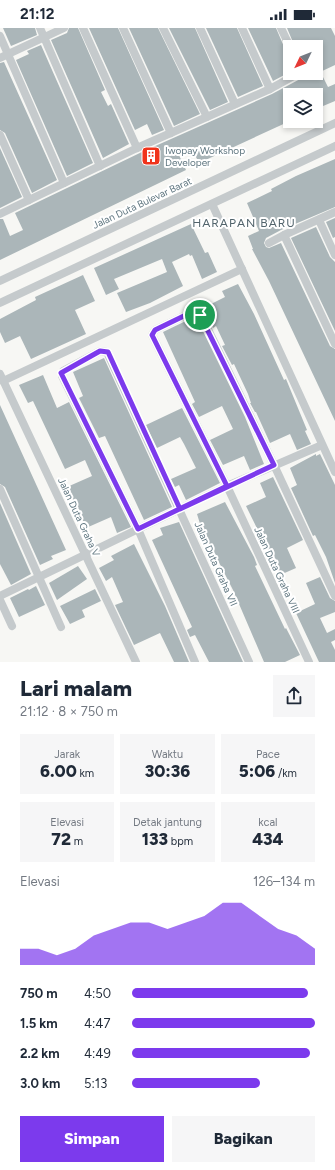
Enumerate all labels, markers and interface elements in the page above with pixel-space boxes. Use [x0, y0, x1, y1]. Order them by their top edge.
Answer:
text: 21:12 [20, 5, 55, 23]
north arrow [283, 40, 323, 80]
map controls [283, 40, 323, 128]
button: layers [283, 88, 323, 128]
place label: Iwopay Workshop Developer [165, 144, 245, 169]
building icon: Iwopay Workshop Developer [140, 145, 162, 167]
street label: Jalan Duta Bulevar Barat [90, 174, 194, 232]
district label: HARAPAN BARU [192, 216, 296, 230]
pin [183, 298, 217, 332]
icon: arrive [189, 304, 211, 326]
street label: Jalan Duta Graha V [55, 475, 103, 559]
street label: Jalan Duta Graha VII [192, 520, 240, 608]
street label: Jalan Duta Graha VIII [251, 525, 303, 615]
text: Lari malam [20, 675, 132, 702]
button: share [273, 675, 315, 717]
text: 21:12 · 8 × 750 m [20, 704, 118, 719]
text: Jarak [54, 748, 80, 761]
text: Waktu [152, 748, 183, 761]
text: Pace [256, 748, 280, 761]
text: 6.00 [40, 761, 77, 781]
text: 30:36 [145, 761, 190, 781]
text: 5:06 [239, 761, 275, 781]
text: km [77, 767, 94, 780]
text: /km [275, 767, 297, 780]
text: Elevasi [50, 816, 84, 829]
text: Detak jantung [133, 816, 202, 829]
text: kcal [258, 816, 277, 829]
text: 72 [51, 829, 71, 849]
text: 133 [142, 829, 168, 849]
text: 434 [252, 829, 283, 849]
text: m [71, 835, 83, 848]
text: bpm [168, 835, 193, 848]
text: Elevasi [20, 874, 60, 889]
text: 126–134 m [253, 874, 315, 889]
text: 750 m [20, 986, 58, 1001]
text: 4:50 [84, 986, 111, 1001]
text: 1.5 km [20, 1016, 58, 1031]
text: 4:47 [84, 1016, 110, 1031]
text: 2.2 km [20, 1046, 60, 1061]
text: 4:49 [84, 1046, 111, 1061]
text: 3.0 km [20, 1076, 60, 1091]
text: 5:13 [84, 1076, 107, 1091]
button: Simpan [20, 1116, 164, 1162]
button: Bagikan [172, 1116, 315, 1162]

